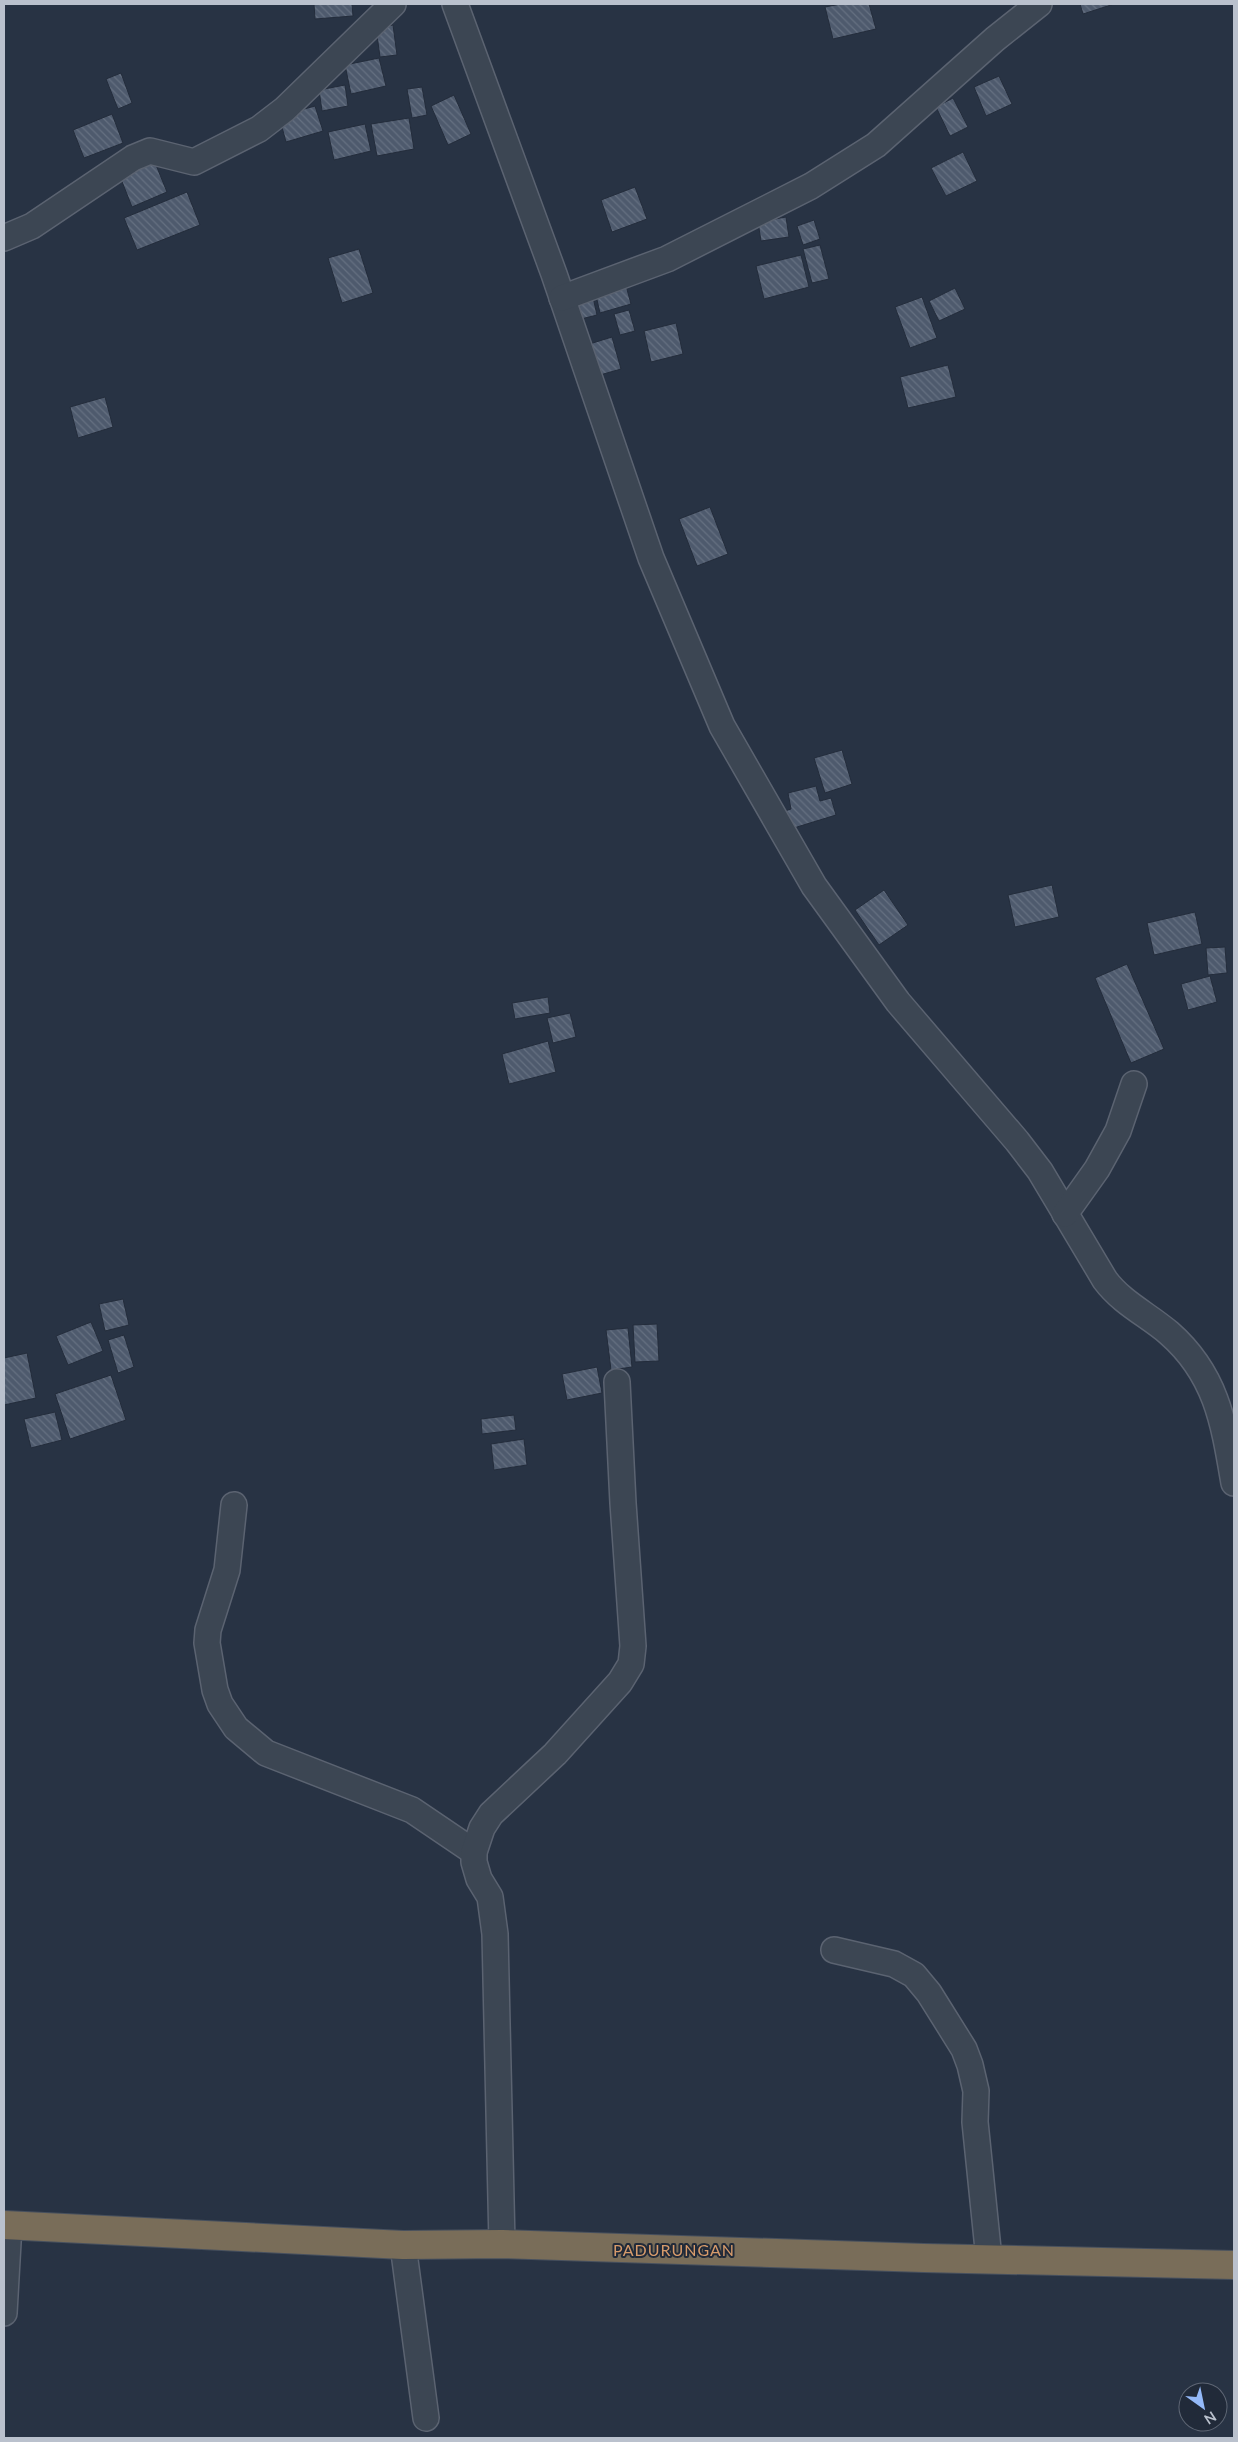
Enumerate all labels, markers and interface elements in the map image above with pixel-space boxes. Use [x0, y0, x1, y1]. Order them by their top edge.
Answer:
district label: PADURUNGAN [613, 2240, 735, 2259]
north arrow [1178, 2382, 1228, 2432]
text: N [1201, 2408, 1220, 2428]

